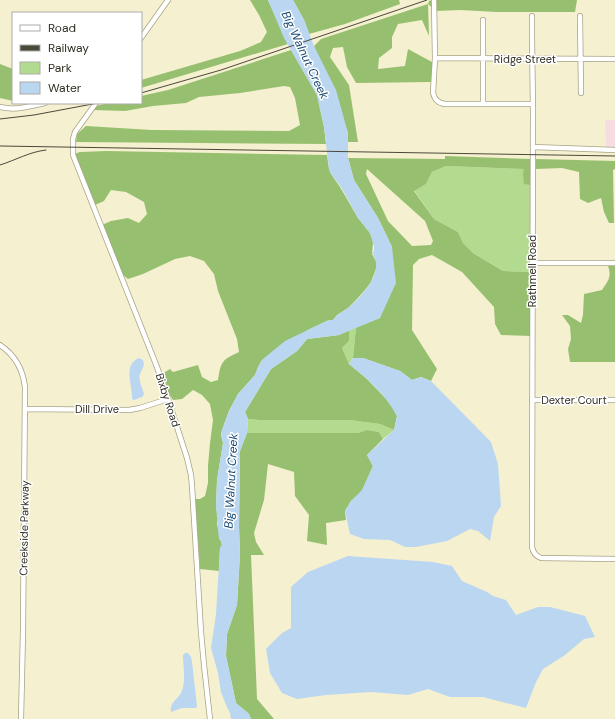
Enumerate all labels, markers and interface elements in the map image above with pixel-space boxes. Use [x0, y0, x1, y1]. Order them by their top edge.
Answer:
water label: Big Walnut Creek [278, 8, 333, 102]
legend [12, 12, 142, 104]
text: Road [48, 20, 76, 36]
text: Railway [48, 40, 89, 56]
street label: Ridge Street [494, 52, 556, 66]
text: Park [48, 60, 72, 76]
text: Water [48, 80, 82, 96]
street label: Rathmell Road [525, 235, 539, 307]
street label: Bixby Road [153, 371, 183, 429]
street label: Dexter Court [541, 393, 607, 407]
street label: Dill Drive [75, 402, 119, 416]
water label: Big Walnut Creek [221, 432, 242, 529]
street label: Creekside Parkway [16, 480, 32, 576]

